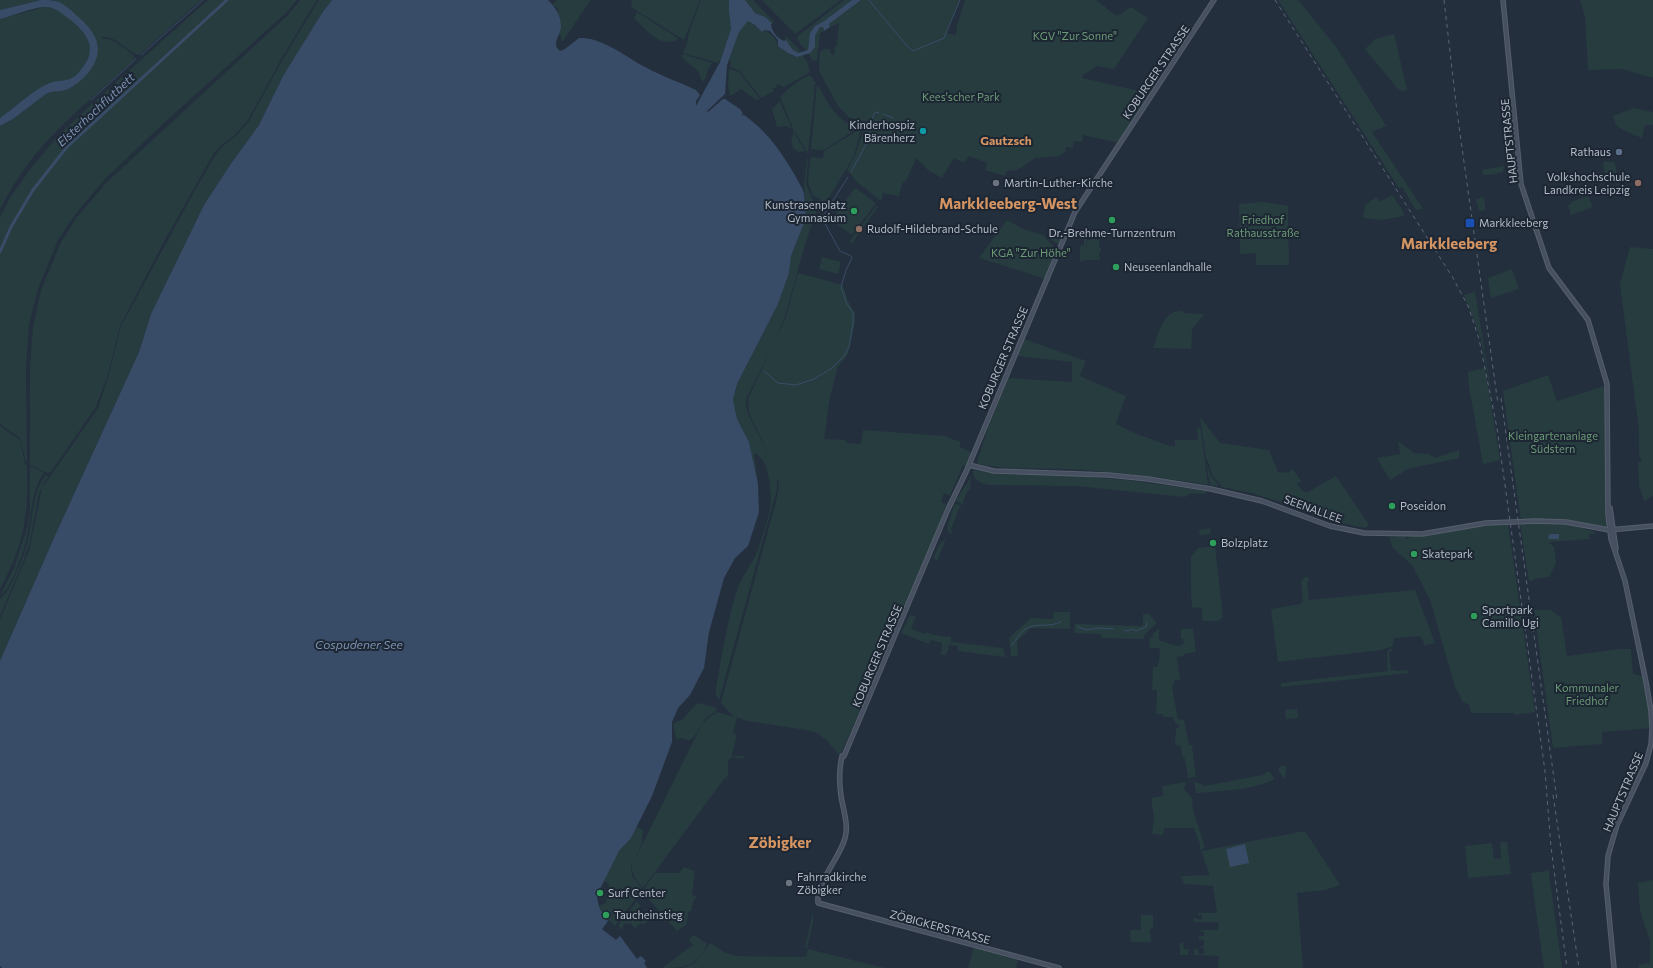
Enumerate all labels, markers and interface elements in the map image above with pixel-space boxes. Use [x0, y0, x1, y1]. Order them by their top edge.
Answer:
street label: KOBURGER STRASSE [1119, 22, 1192, 121]
park label: KGV "Zur Sonne" [1033, 29, 1117, 42]
water label: Elsterhochflutbett [54, 69, 138, 149]
park label: Kees'scher Park [922, 90, 1000, 103]
street label: HAUPTSTRASSE [1498, 98, 1519, 184]
place label: Kinderhospiz Bärenherz [849, 118, 916, 144]
marker: Kinderhospiz Bärenherz [918, 126, 928, 136]
district label: Gautzsch [980, 133, 1032, 147]
place label: Rathaus [1570, 145, 1611, 158]
marker: Rathaus [1614, 147, 1624, 157]
place label: Volkshochschule Landkreis Leipzig [1544, 170, 1630, 196]
place label: Martin-Luther-Kirche [1004, 176, 1113, 189]
marker: Martin-Luther-Kirche [991, 178, 1001, 188]
marker: Volkshochschule Landkreis Leipzig [1633, 178, 1643, 188]
district label: Markkleeberg-West [939, 194, 1077, 212]
place label: Kunstrasenplatz Gymnasium [765, 198, 847, 224]
marker: Kunstrasenplatz Gymnasium [849, 206, 859, 216]
park label: Friedhof Rathausstraße [1227, 213, 1300, 239]
marker: Dr.-Brehme-Turnzentrum [1107, 215, 1117, 225]
place label: Markkleeberg [1479, 216, 1549, 229]
marker: Markkleeberg [1464, 217, 1476, 229]
place label: Rudolf-Hildebrand-Schule [867, 222, 998, 235]
marker: Rudolf-Hildebrand-Schule [854, 224, 864, 234]
place label: Dr.-Brehme-Turnzentrum [1048, 226, 1176, 239]
district label: Markkleeberg [1401, 234, 1497, 252]
park label: KGA "Zur Höhe" [991, 246, 1071, 259]
place label: Neuseenlandhalle [1124, 260, 1212, 273]
marker: Neuseenlandhalle [1111, 262, 1121, 272]
street label: KOBURGER STRASSE [975, 305, 1030, 411]
park label: Kleingartenanlage Südstern [1508, 429, 1598, 455]
street label: SEENALLEE [1282, 492, 1344, 525]
place label: Poseidon [1400, 499, 1446, 512]
marker: Poseidon [1387, 501, 1397, 511]
place label: Bolzplatz [1221, 536, 1268, 549]
marker: Bolzplatz [1208, 538, 1218, 548]
place label: Skatepark [1422, 547, 1473, 560]
marker: Skatepark [1409, 549, 1419, 559]
street label: KOBURGER STRASSE [849, 603, 904, 709]
place label: Sportpark Camillo Ugi [1482, 603, 1539, 629]
marker: Sportpark Camillo Ugi [1469, 611, 1479, 621]
water label: Cospudener See [315, 637, 404, 651]
park label: Kommunaler Friedhof [1555, 681, 1620, 707]
street label: HAUPTSTRASSE [1600, 750, 1645, 834]
district label: Zöbigker [749, 833, 811, 851]
place label: Fahrradkirche Zöbigker [797, 870, 867, 896]
marker: Fahrradkirche Zöbigker [784, 878, 794, 888]
place label: Surf Center [608, 886, 666, 899]
marker: Surf Center [595, 888, 605, 898]
street label: ZÖBIGKERSTRASSE [888, 906, 992, 946]
place label: Taucheinstieg [614, 908, 683, 921]
marker: Taucheinstieg [601, 910, 611, 920]

